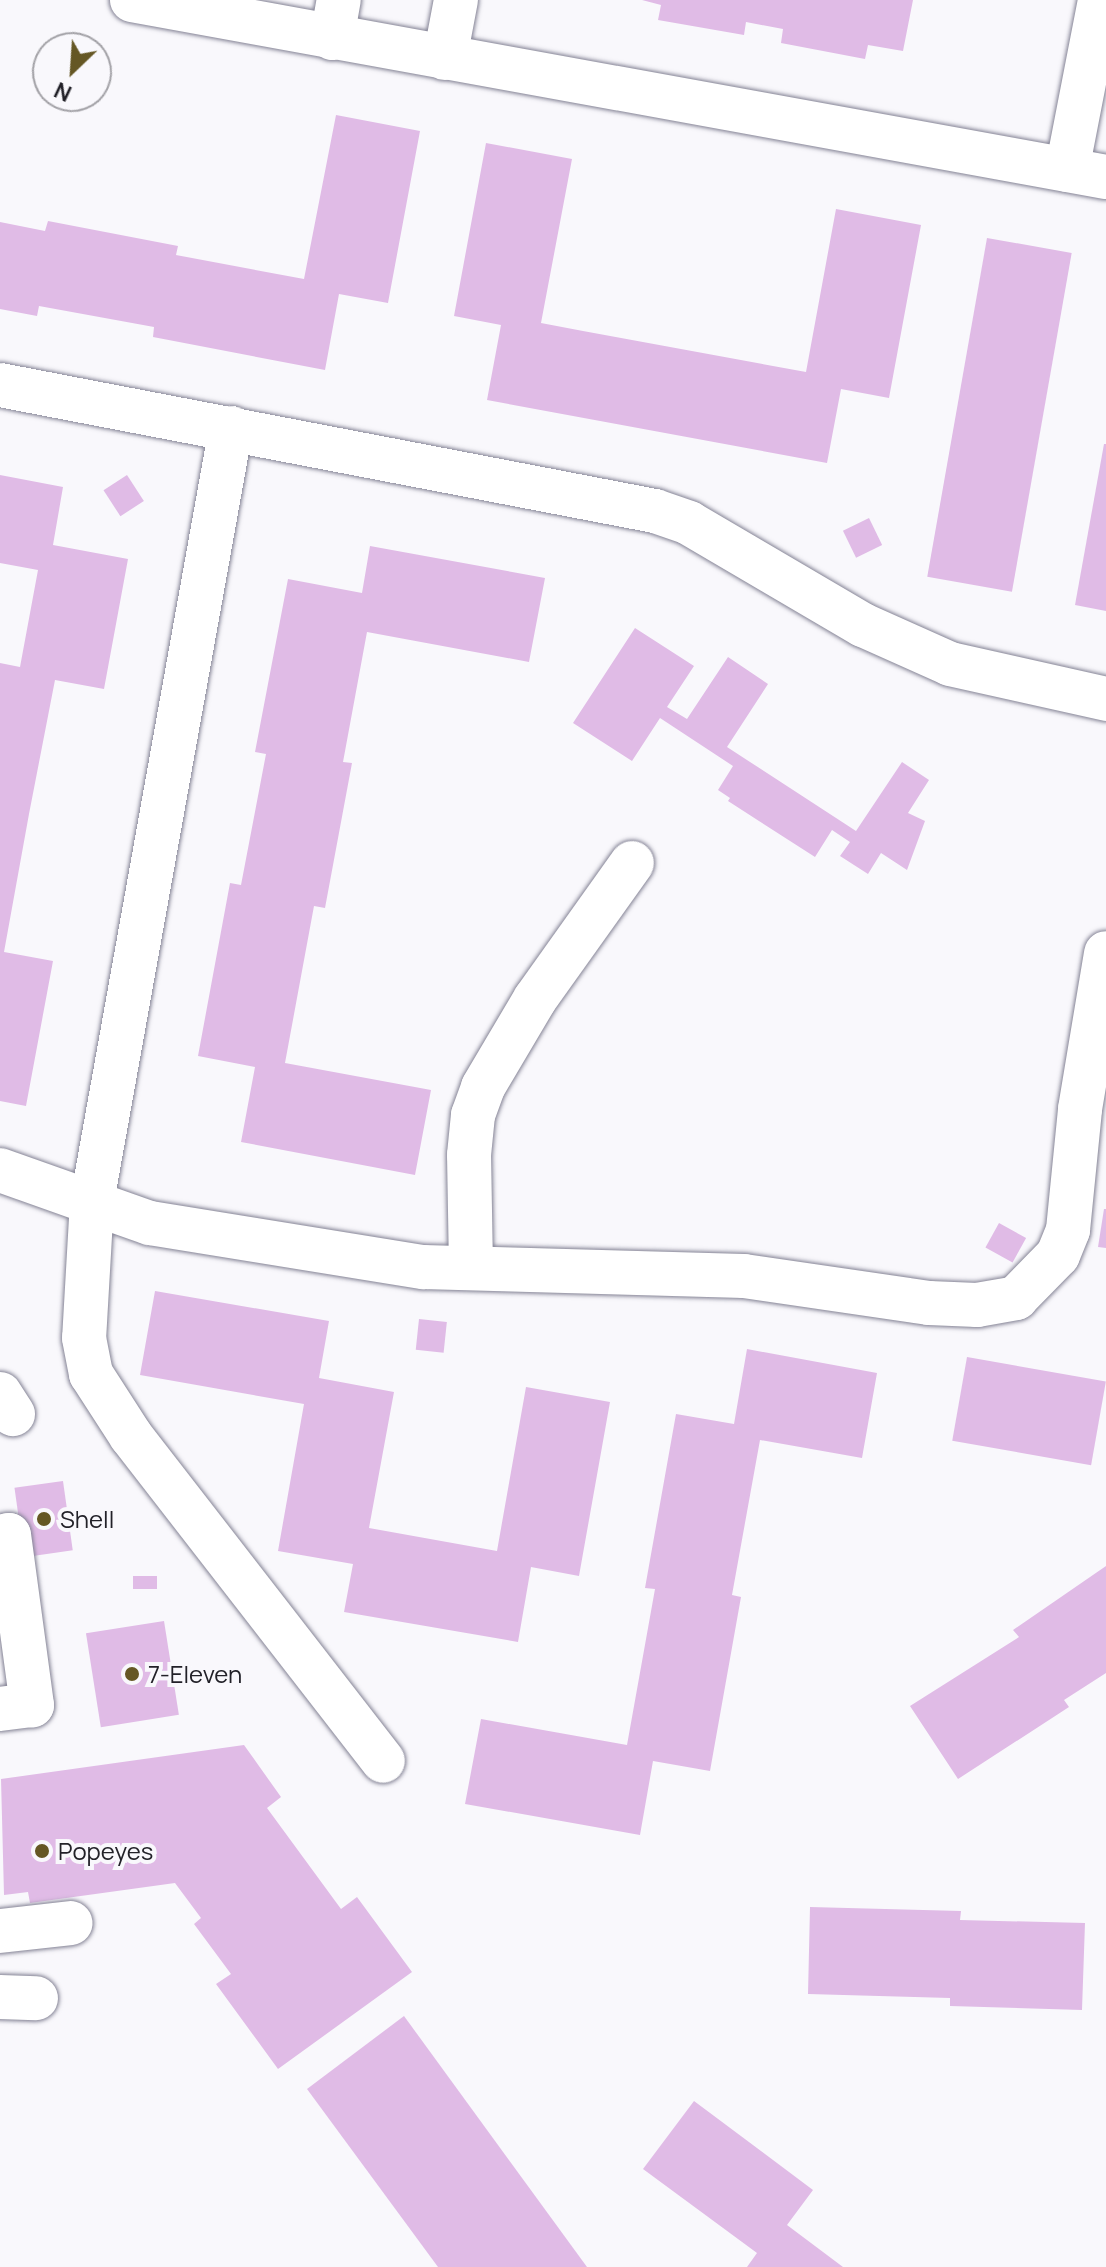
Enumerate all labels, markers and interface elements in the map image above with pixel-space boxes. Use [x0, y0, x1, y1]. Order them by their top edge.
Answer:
north arrow [32, 32, 112, 112]
text: N [49, 75, 76, 109]
place label: Shell [60, 1505, 114, 1533]
marker: Shell [35, 1510, 53, 1528]
place label: 7-Eleven [148, 1660, 242, 1688]
marker: 7-Eleven [123, 1665, 141, 1683]
place label: Popeyes [58, 1837, 153, 1865]
marker: Popeyes [33, 1842, 51, 1860]

